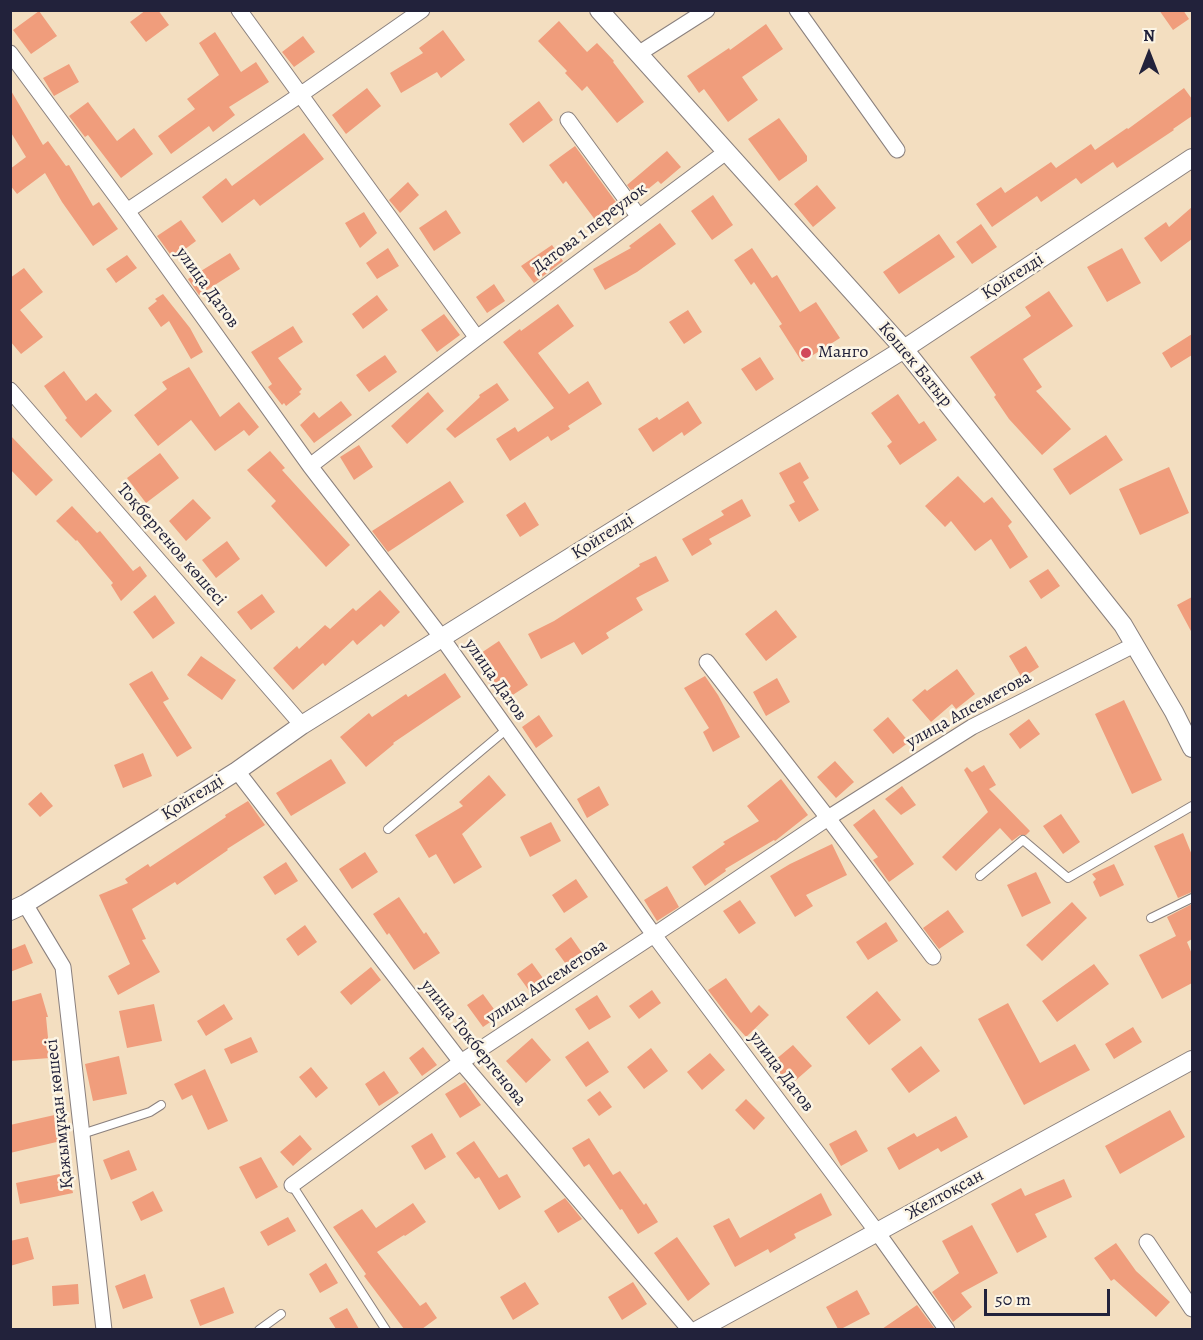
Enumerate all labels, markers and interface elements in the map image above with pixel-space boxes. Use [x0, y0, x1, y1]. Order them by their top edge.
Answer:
north arrow [1119, 24, 1179, 84]
text: N [1143, 25, 1155, 47]
street label: Датова 1 переулок [528, 179, 652, 279]
street label: улица Датов [170, 243, 244, 333]
street label: Қойгелді [978, 249, 1048, 305]
street label: Көшек Батыр [873, 318, 957, 412]
place label: Манго [818, 342, 868, 364]
marker: Манго [799, 346, 813, 360]
street label: Тоқбергенов көшесі [112, 479, 230, 611]
street label: Қойгелді [568, 509, 638, 565]
street label: улица Датов [459, 635, 531, 725]
street label: улица Апсеметова [903, 667, 1035, 753]
street label: Қойгелді [158, 770, 228, 826]
street label: улица Апсеметова [482, 935, 612, 1029]
street label: улица Токбергенова [416, 976, 530, 1110]
street label: улица Датов [744, 1028, 818, 1116]
street label: Қажымұқан көшесі [41, 1038, 79, 1190]
street label: Желтоқсан [902, 1165, 988, 1225]
scale bar [987, 1277, 1113, 1315]
text: 50 m [995, 1287, 1031, 1311]

